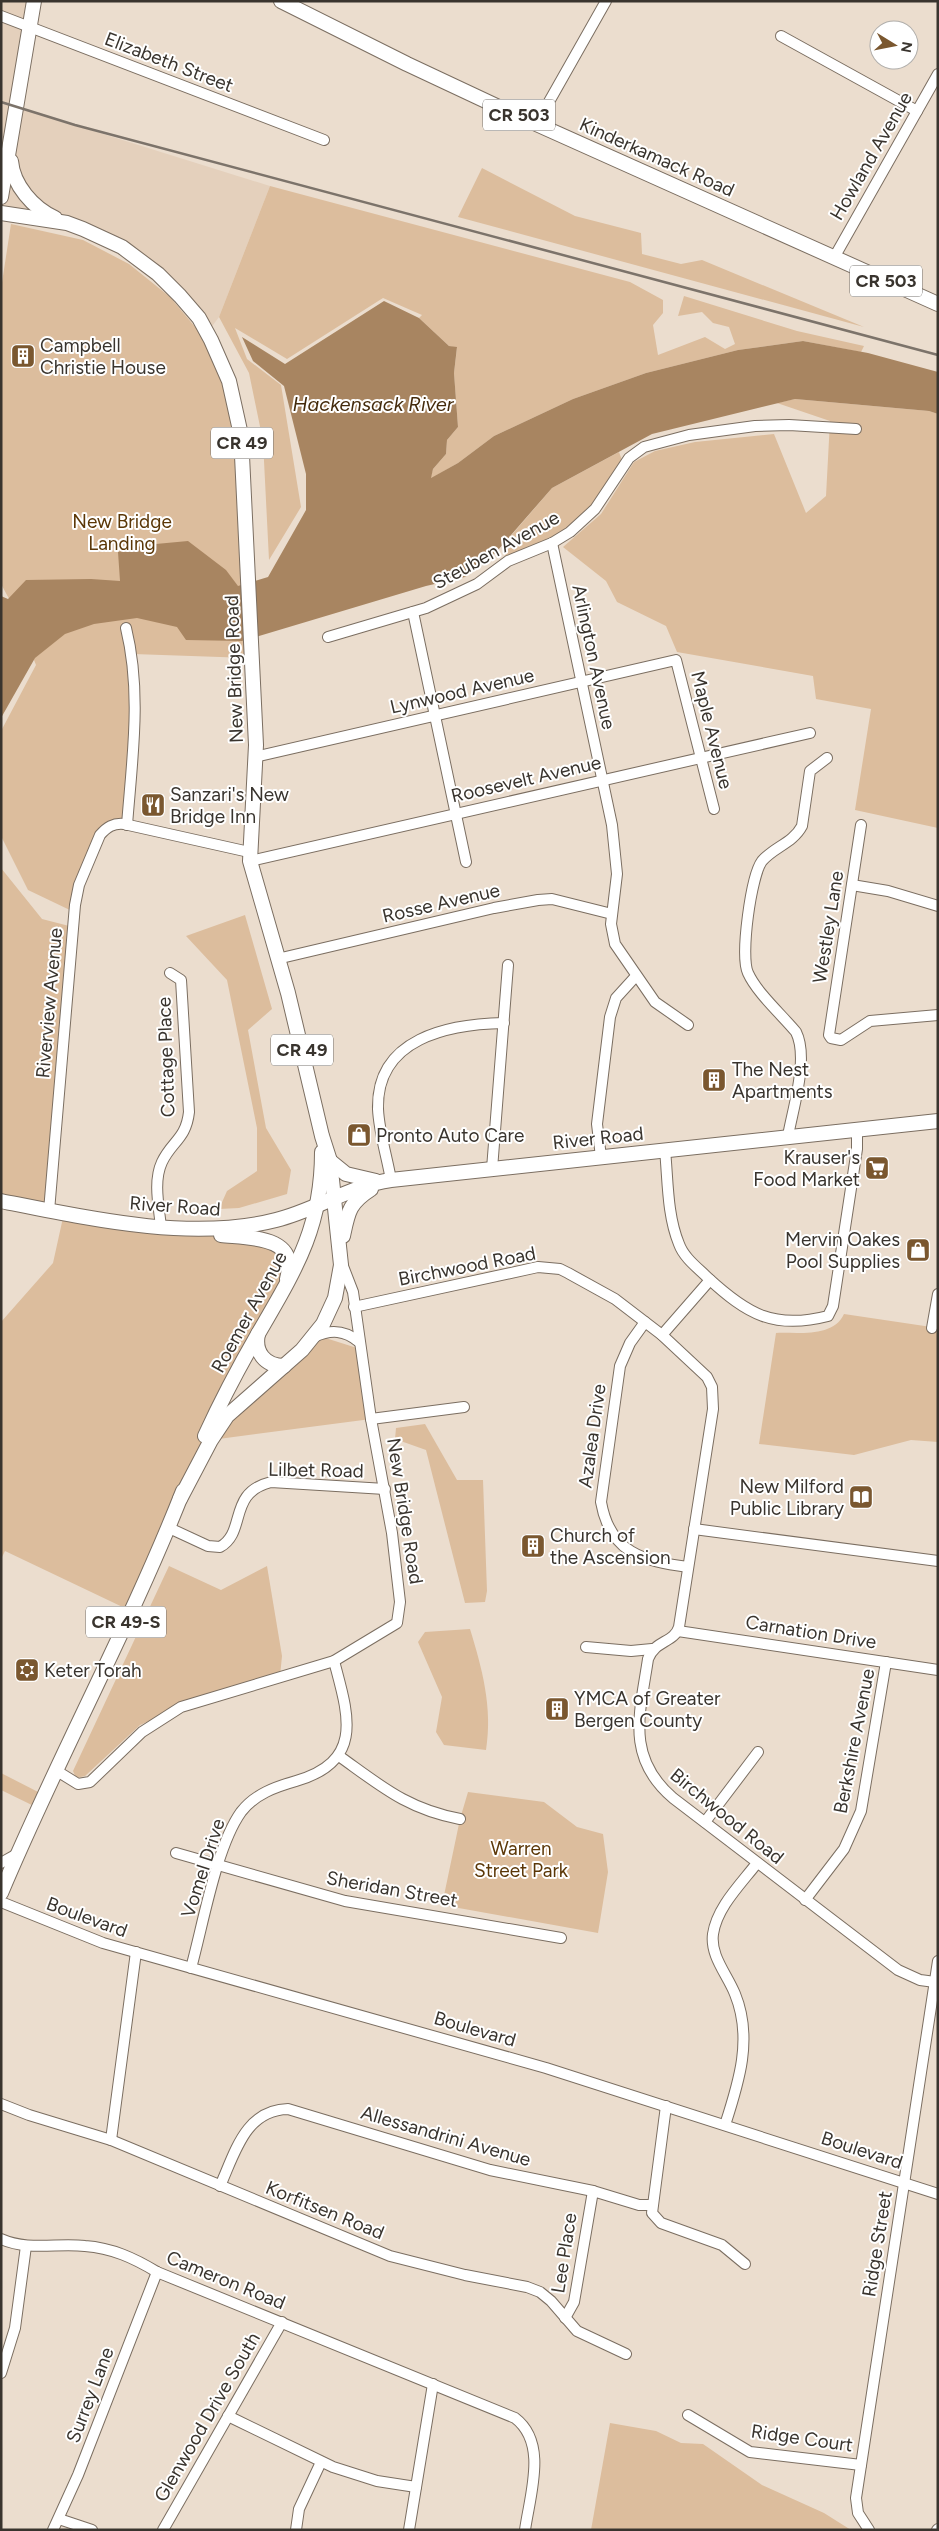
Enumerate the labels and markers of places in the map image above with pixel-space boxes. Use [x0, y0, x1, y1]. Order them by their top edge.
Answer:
place label: Campbell Christie House [40, 334, 166, 379]
building icon: Campbell Christie House [10, 343, 36, 369]
place label: Sanzari's New Bridge Inn [170, 783, 289, 828]
restaurant icon: Sanzari's New Bridge Inn [140, 792, 166, 818]
place label: The Nest Apartments [732, 1058, 833, 1103]
building icon: The Nest Apartments [701, 1067, 727, 1093]
shop icon: Pronto Auto Care [346, 1122, 372, 1148]
place label: Pronto Auto Care [376, 1124, 524, 1147]
place label: Krauser's Food Market [753, 1146, 860, 1191]
supermarket icon: Krauser's Food Market [864, 1155, 890, 1181]
place label: Mervin Oakes Pool Supplies [785, 1228, 900, 1273]
shop icon: Mervin Oakes Pool Supplies [905, 1237, 931, 1263]
place label: New Milford Public Library [730, 1475, 844, 1520]
library icon: New Milford Public Library [848, 1484, 874, 1510]
place label: Church of the Ascension [550, 1524, 671, 1569]
building icon: Church of the Ascension [520, 1533, 546, 1559]
synagogue icon: Keter Torah [14, 1657, 40, 1683]
place label: Keter Torah [44, 1659, 141, 1682]
place label: YMCA of Greater Bergen County [574, 1687, 721, 1732]
building icon: YMCA of Greater Bergen County [544, 1696, 570, 1722]

